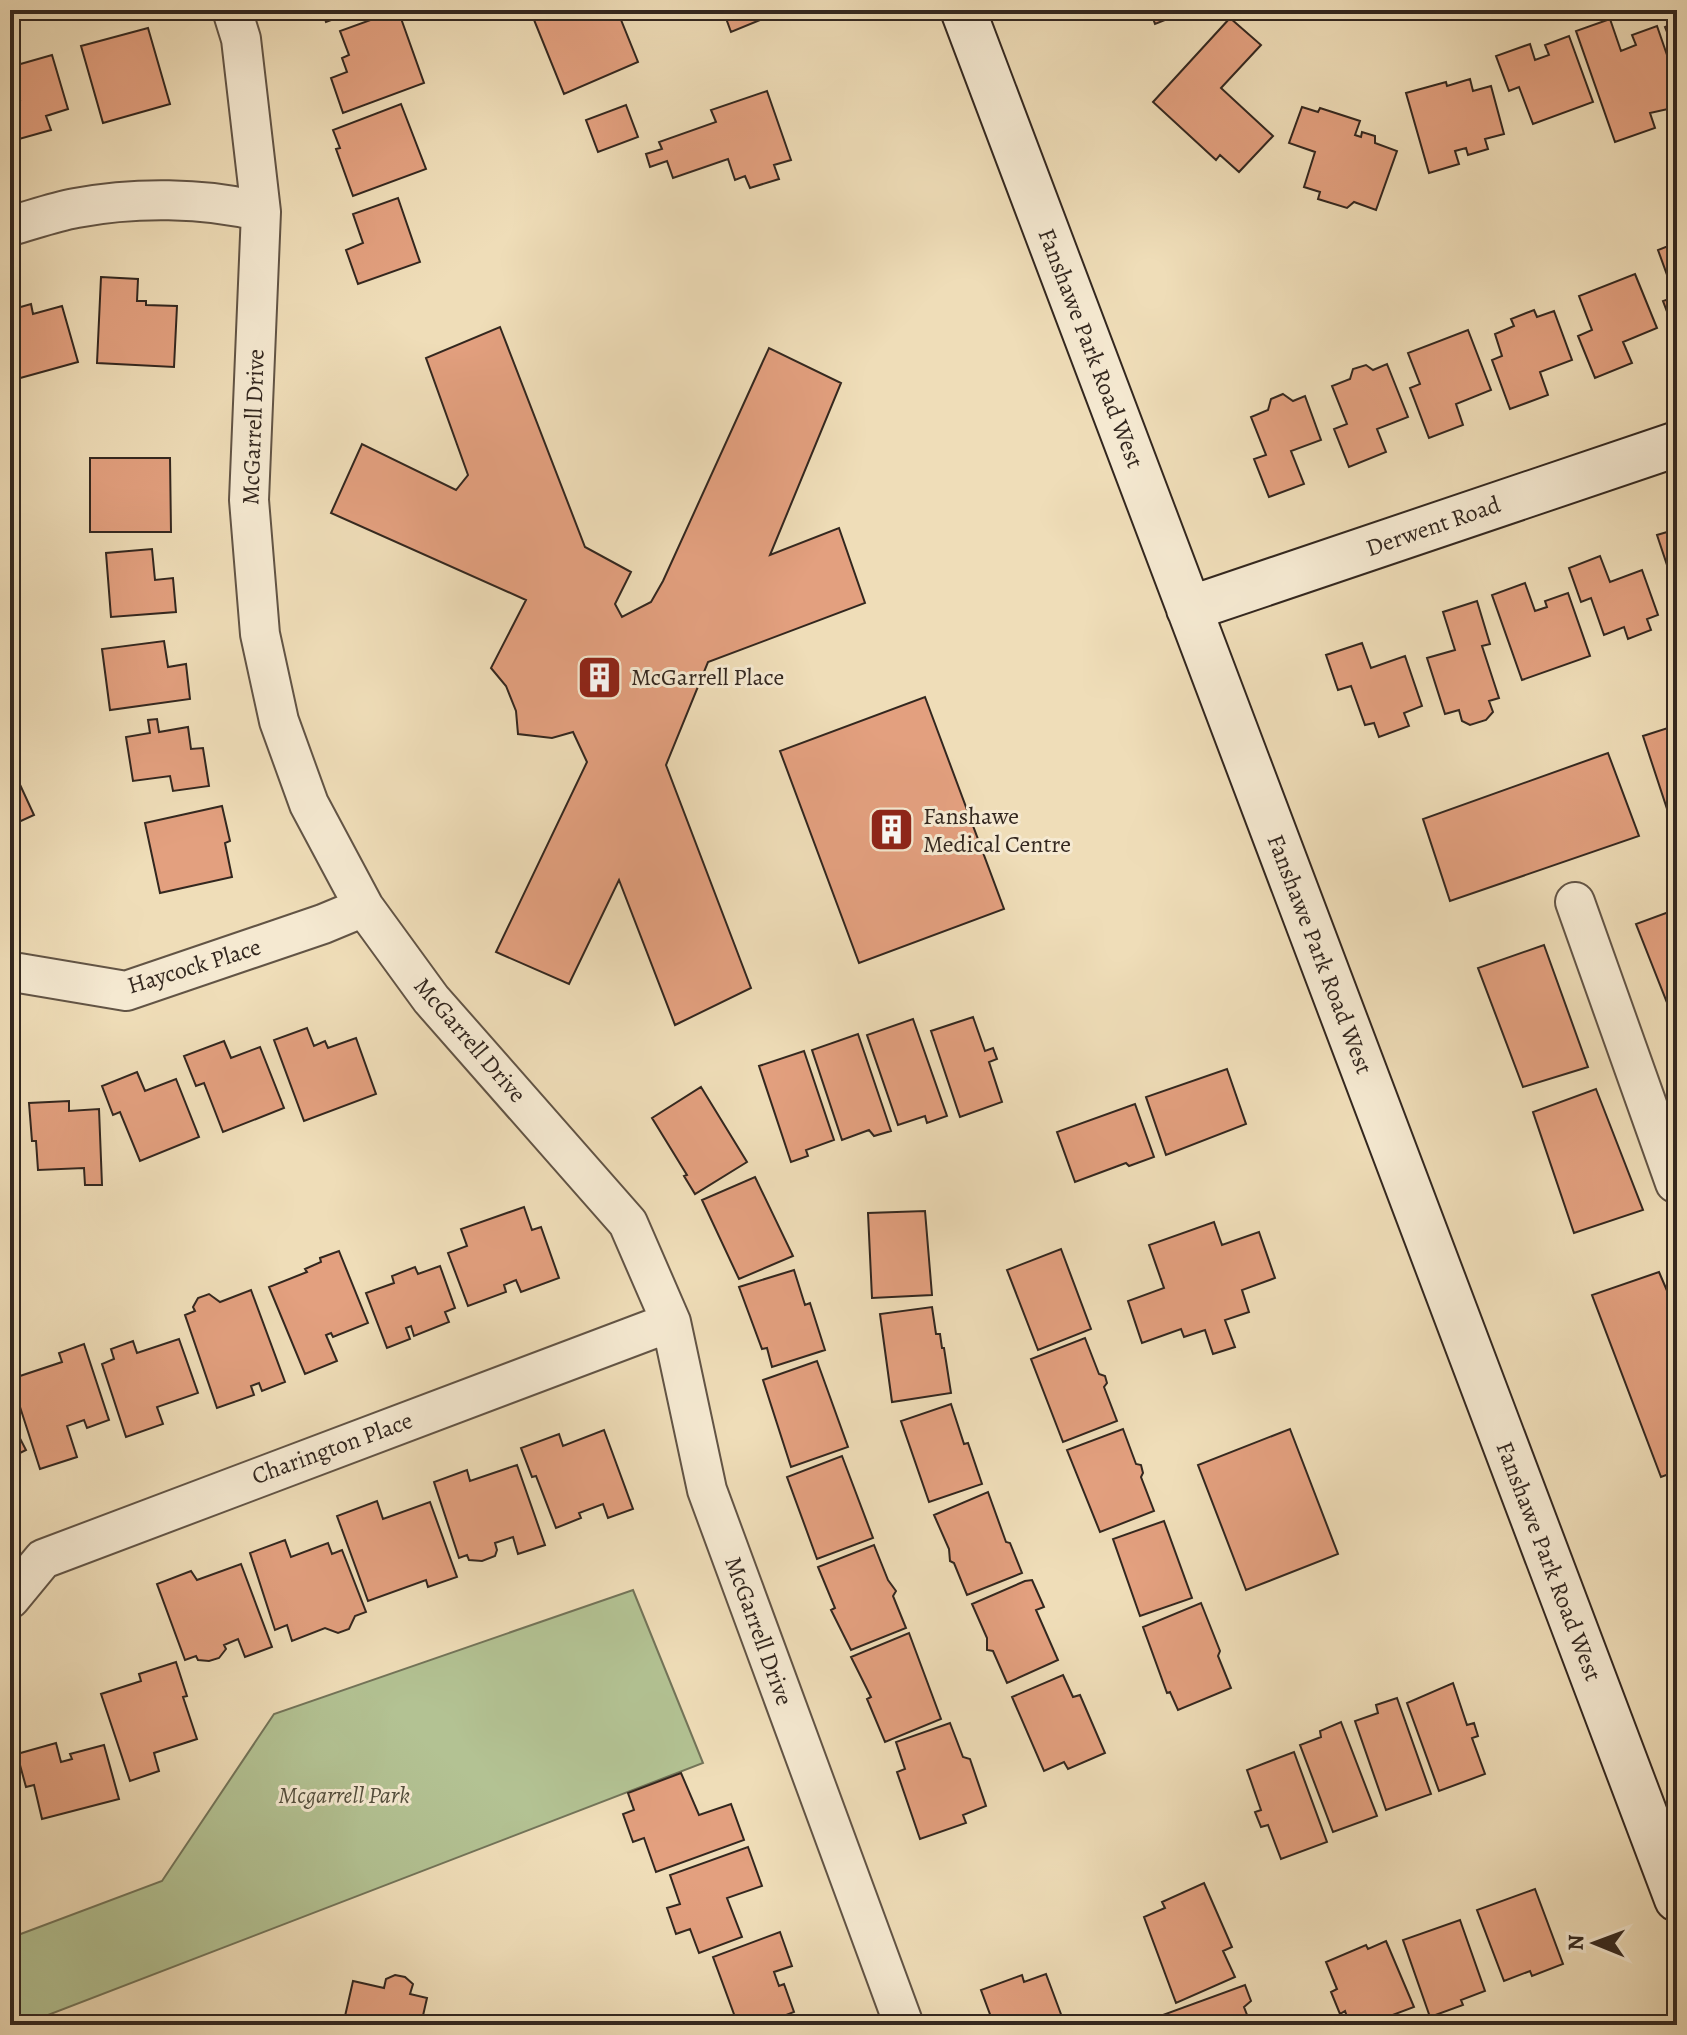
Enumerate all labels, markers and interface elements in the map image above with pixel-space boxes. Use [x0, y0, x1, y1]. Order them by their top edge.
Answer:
street label: Fanshawe Park Road West [1031, 224, 1152, 472]
street label: McGarrell Drive [234, 348, 272, 506]
street label: Derwent Road [1361, 488, 1505, 564]
building icon: McGarrell Place [576, 653, 624, 701]
place label: McGarrell Place [631, 661, 784, 693]
place label: Fanshawe Medical Centre [923, 800, 1071, 860]
building icon: Fanshawe Medical Centre [868, 806, 916, 854]
street label: Fanshawe Park Road West [1260, 830, 1381, 1078]
street label: Haycock Place [123, 931, 265, 1001]
street label: McGarrell Drive [407, 971, 533, 1109]
street label: Charington Place [247, 1404, 417, 1492]
street label: Fanshawe Park Road West [1489, 1437, 1610, 1685]
street label: McGarrell Drive [717, 1552, 801, 1710]
park label: Mcgarrell Park [278, 1779, 410, 1811]
north arrow [1555, 1903, 1635, 1983]
text: N [1561, 1934, 1591, 1951]

